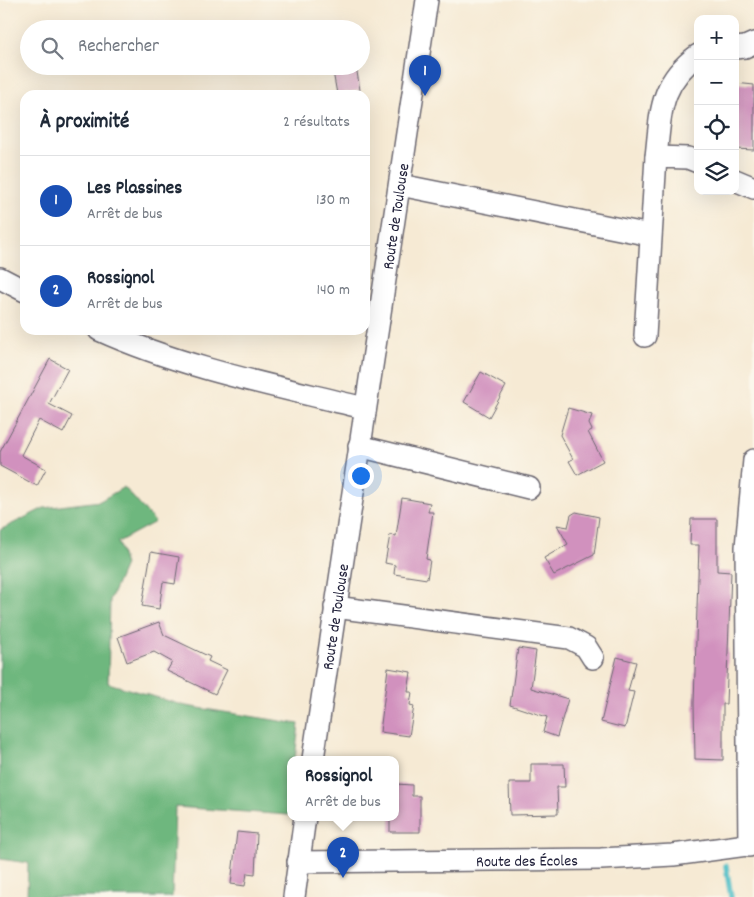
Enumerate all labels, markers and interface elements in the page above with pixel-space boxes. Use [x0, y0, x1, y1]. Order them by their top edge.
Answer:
map controls [694, 15, 739, 195]
button: + [694, 15, 739, 60]
search box [20, 20, 370, 75]
icon: search [38, 34, 66, 62]
text: Rechercher [78, 34, 159, 61]
pin: 1 [409, 55, 441, 96]
button: − [694, 60, 739, 105]
button: locate [694, 105, 739, 150]
text: À proximité [40, 108, 129, 138]
text: 2 résultats [283, 111, 350, 134]
button: layers [694, 150, 739, 195]
street label: Route de Toulouse [378, 162, 416, 271]
text: Les Plassines [87, 176, 182, 203]
text: 1 [54, 189, 58, 212]
text: 130 m [316, 189, 350, 212]
text: Arrêt de bus [87, 203, 163, 226]
text: Rossignol [87, 266, 154, 293]
text: 2 [53, 279, 60, 302]
text: 140 m [316, 279, 350, 302]
text: Arrêt de bus [87, 293, 163, 316]
your location [348, 463, 374, 489]
street label: Route de Toulouse [318, 562, 356, 672]
popup [287, 756, 399, 821]
text: Rossignol [305, 764, 372, 791]
text: Arrêt de bus [305, 791, 381, 814]
pin: 2 [327, 837, 359, 878]
street label: Route des Écoles [476, 850, 578, 874]

